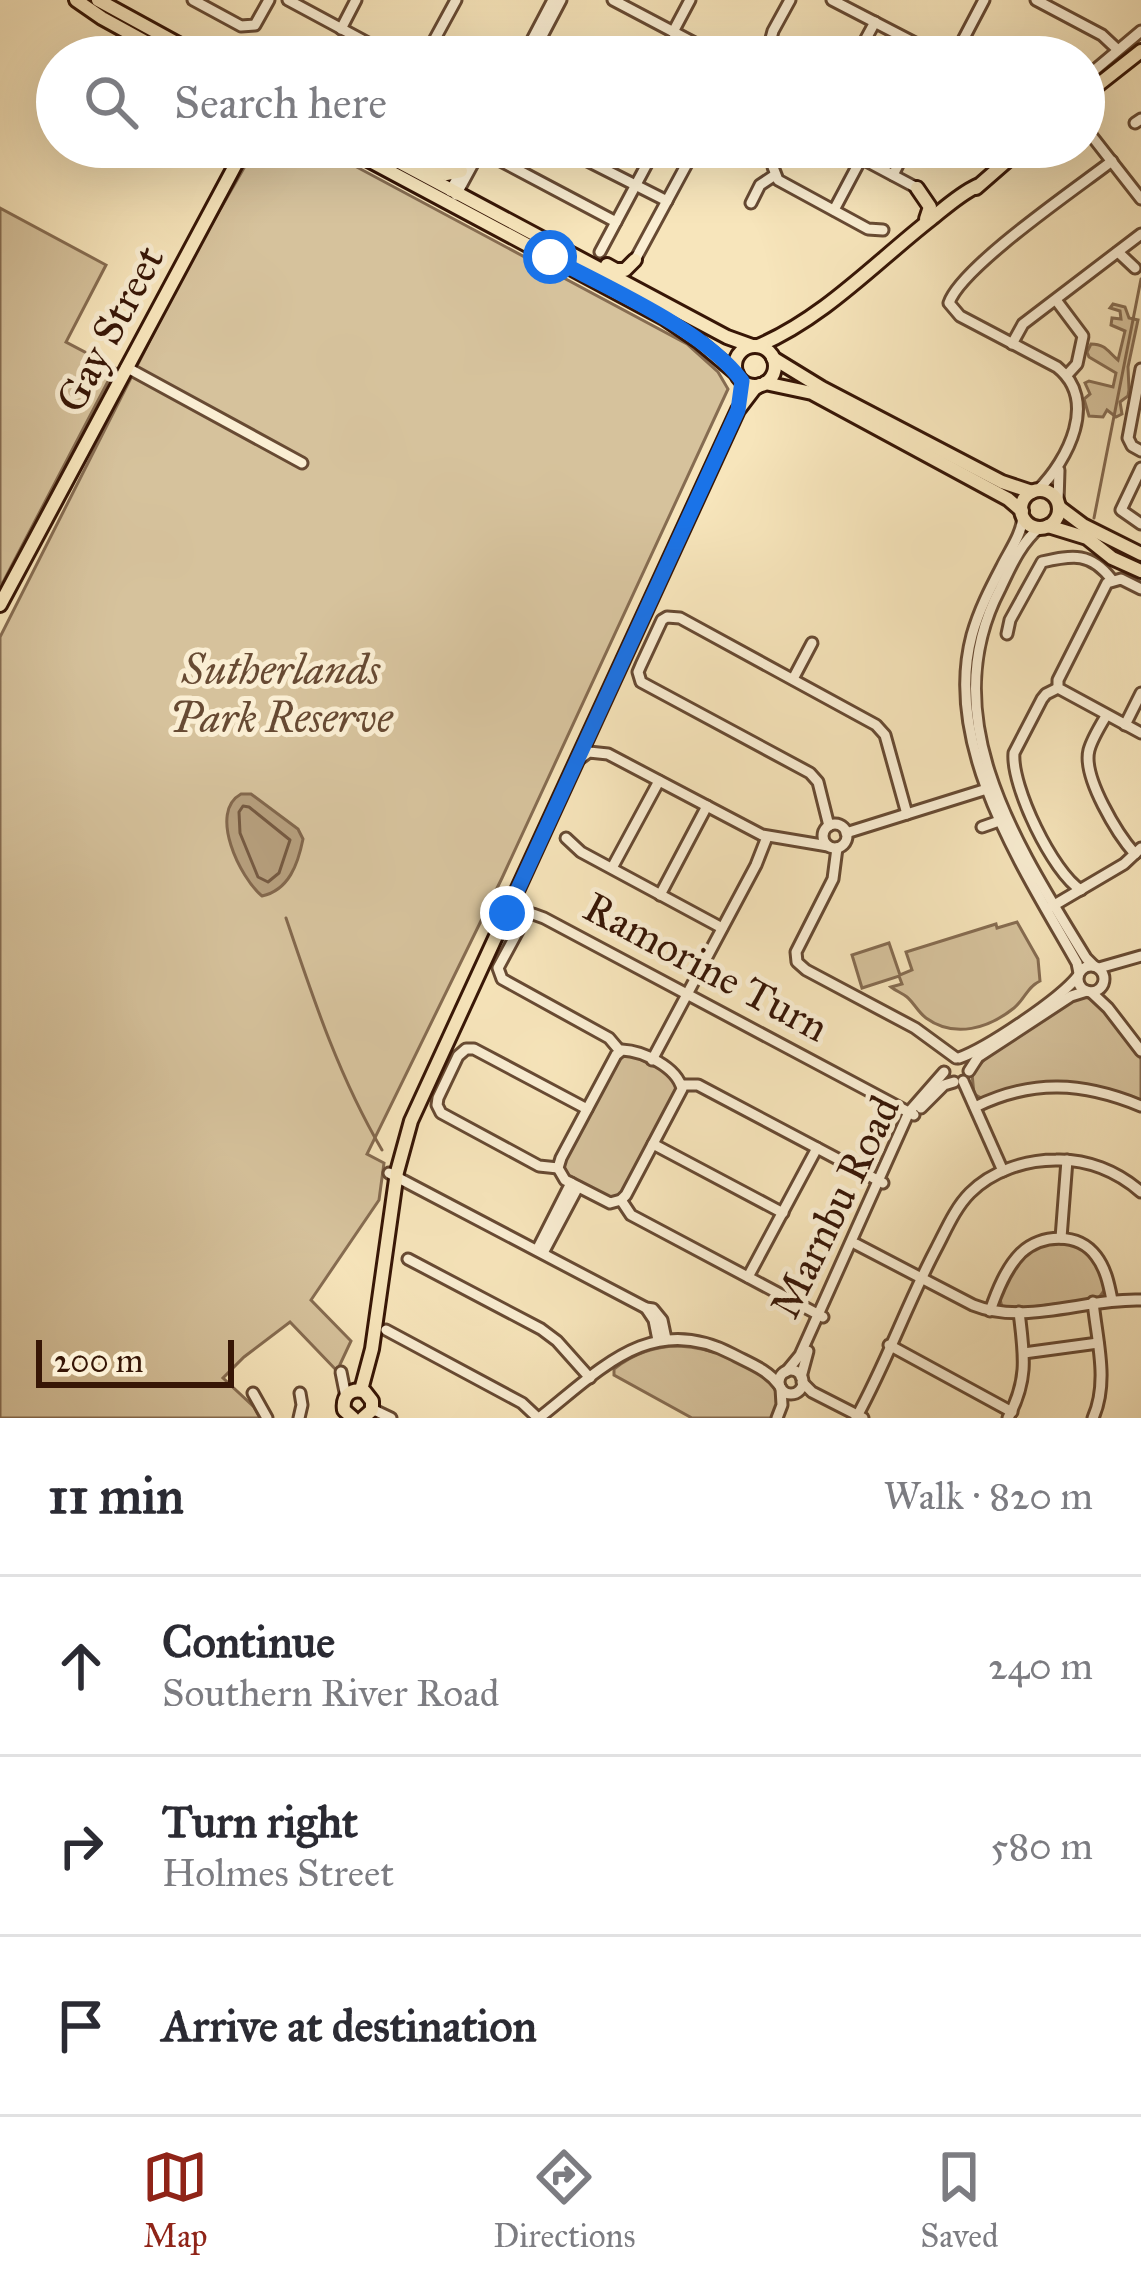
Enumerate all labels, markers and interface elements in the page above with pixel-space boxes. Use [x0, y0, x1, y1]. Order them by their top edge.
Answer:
search box [36, 36, 1105, 168]
icon: search [78, 69, 144, 135]
text: Search here [174, 75, 387, 130]
route start [523, 230, 577, 284]
street label: Gay Street [45, 237, 176, 421]
park label: Sutherlands Park Reserve [169, 644, 394, 744]
street label: Ramorine Turn [575, 881, 837, 1053]
route end [480, 886, 534, 940]
street label: Marnbu Road [759, 1088, 911, 1326]
scale bar [36, 1334, 234, 1387]
text: 200 m [54, 1341, 144, 1381]
text: 11 min [48, 1465, 184, 1527]
text: Walk · 820 m [884, 1472, 1093, 1520]
text: Continue [162, 1614, 335, 1669]
icon: ahead [48, 1633, 114, 1699]
text: 240 m [988, 1642, 1093, 1690]
text: Southern River Road [162, 1669, 499, 1717]
text: Turn right [162, 1794, 358, 1849]
icon: right [48, 1813, 114, 1879]
text: 580 m [990, 1822, 1093, 1870]
text: Holmes Street [162, 1849, 394, 1897]
icon: arrive [48, 1993, 114, 2059]
text: Arrive at destination [162, 1998, 537, 2053]
tab: Map [142, 2144, 208, 2256]
tab: Directions [493, 2144, 635, 2256]
tab: Saved [920, 2144, 999, 2256]

